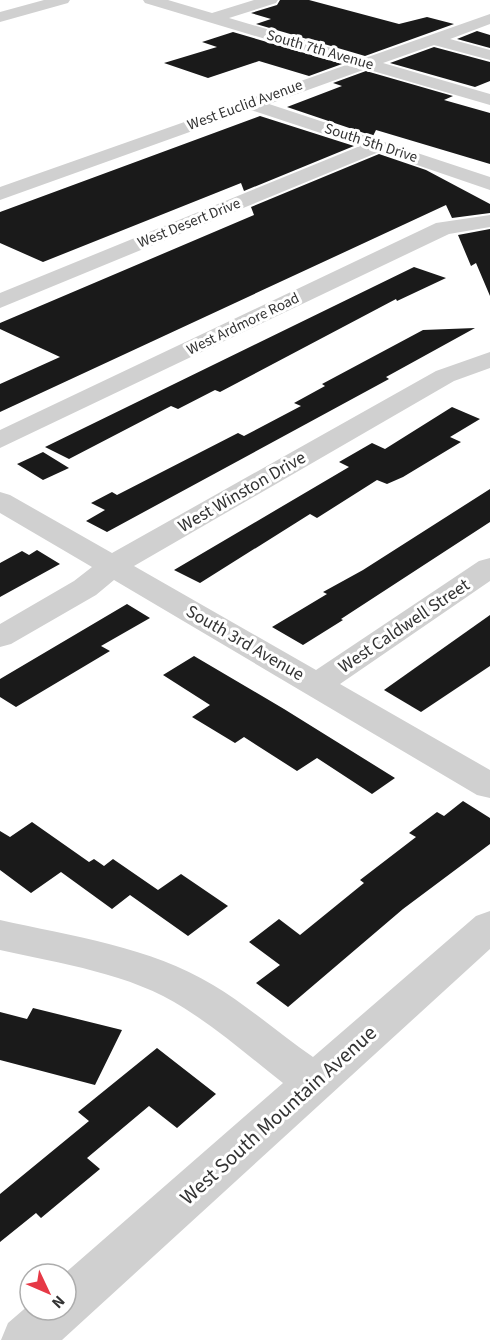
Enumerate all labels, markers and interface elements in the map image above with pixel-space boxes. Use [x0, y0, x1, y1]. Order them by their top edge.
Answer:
street label: South 7th Avenue [264, 25, 376, 75]
street label: West Euclid Avenue [184, 74, 306, 136]
street label: South 5th Drive [322, 118, 420, 168]
street label: West Desert Drive [134, 193, 244, 253]
street label: West Ardmore Road [183, 288, 303, 360]
street label: West Winston Drive [174, 445, 310, 539]
street label: West Caldwell Street [333, 573, 475, 679]
street label: South 3rd Avenue [181, 599, 309, 687]
street label: West South Mountain Avenue [173, 1018, 383, 1212]
north arrow [18, 1262, 78, 1322]
text: N [46, 1290, 70, 1313]

